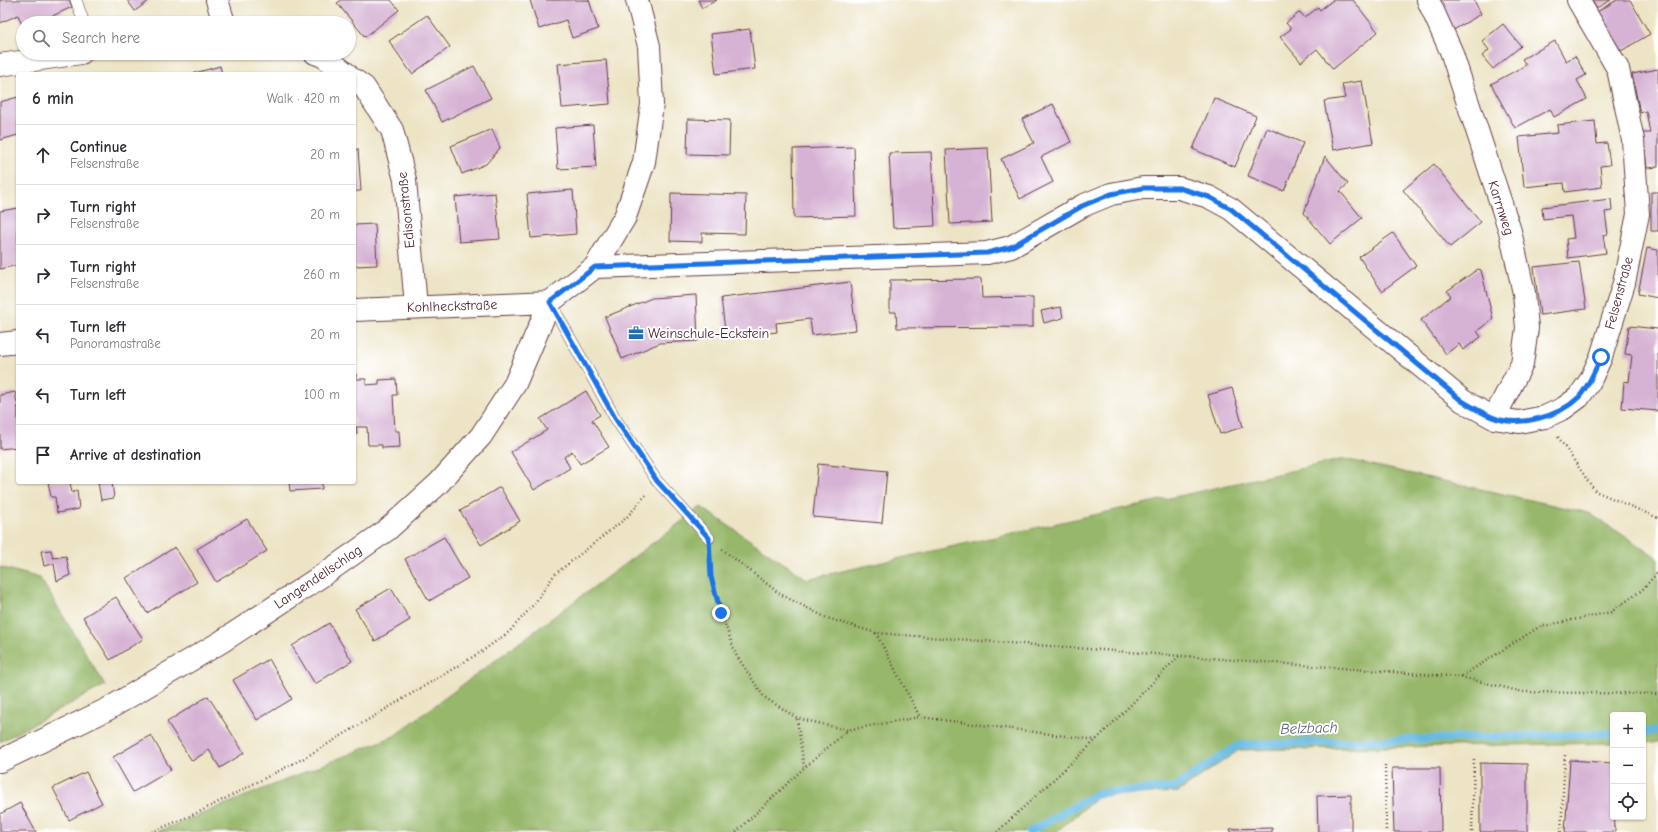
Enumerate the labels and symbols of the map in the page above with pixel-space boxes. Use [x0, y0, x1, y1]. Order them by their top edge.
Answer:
street label: Edisonstraße [394, 171, 418, 249]
street label: Karrnweg [1484, 179, 1518, 237]
street label: Felsenstraße [1601, 255, 1637, 331]
street label: Kohlheckstraße [406, 296, 498, 316]
office icon: Weinschule-Eckstein [627, 324, 645, 342]
place label: Weinschule-Eckstein [648, 325, 769, 342]
route start [1592, 348, 1610, 366]
street label: Langendellschlag [271, 541, 365, 613]
route end [712, 604, 730, 622]
water label: Belzbach [1280, 718, 1338, 738]

